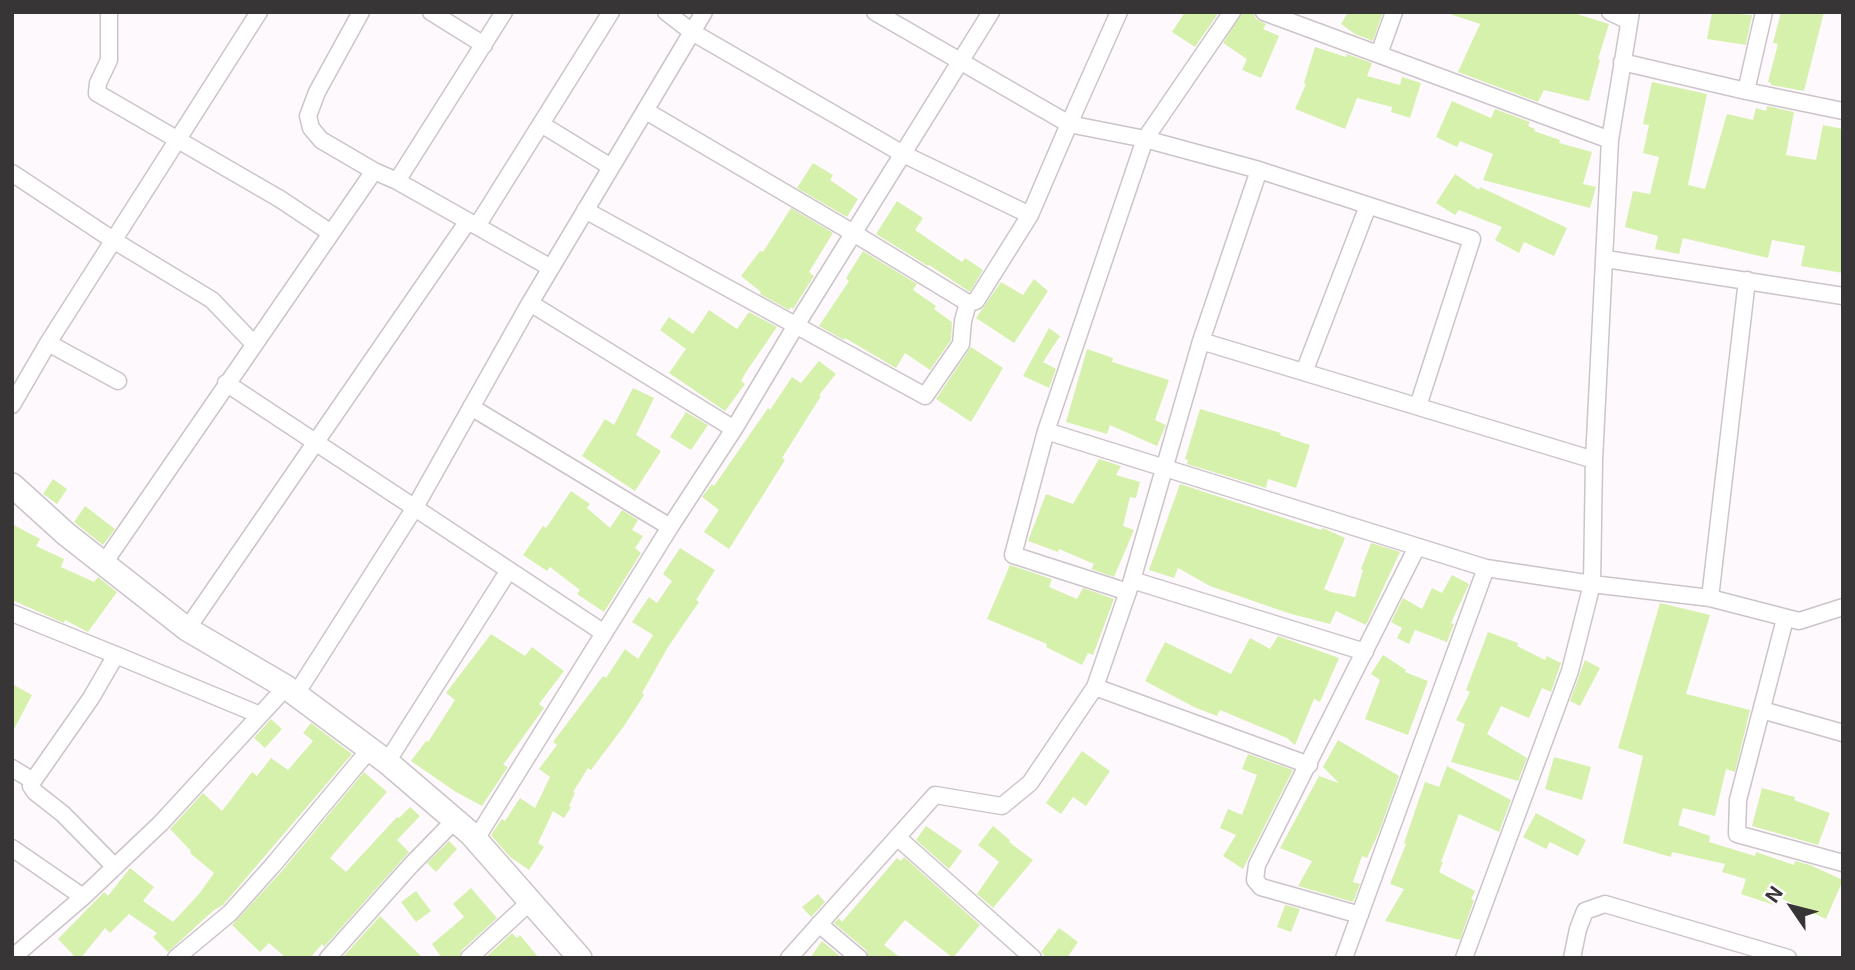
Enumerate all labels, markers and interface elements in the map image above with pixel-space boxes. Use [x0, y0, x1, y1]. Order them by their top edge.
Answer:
north arrow [1757, 872, 1827, 942]
text: N [1761, 882, 1788, 907]

